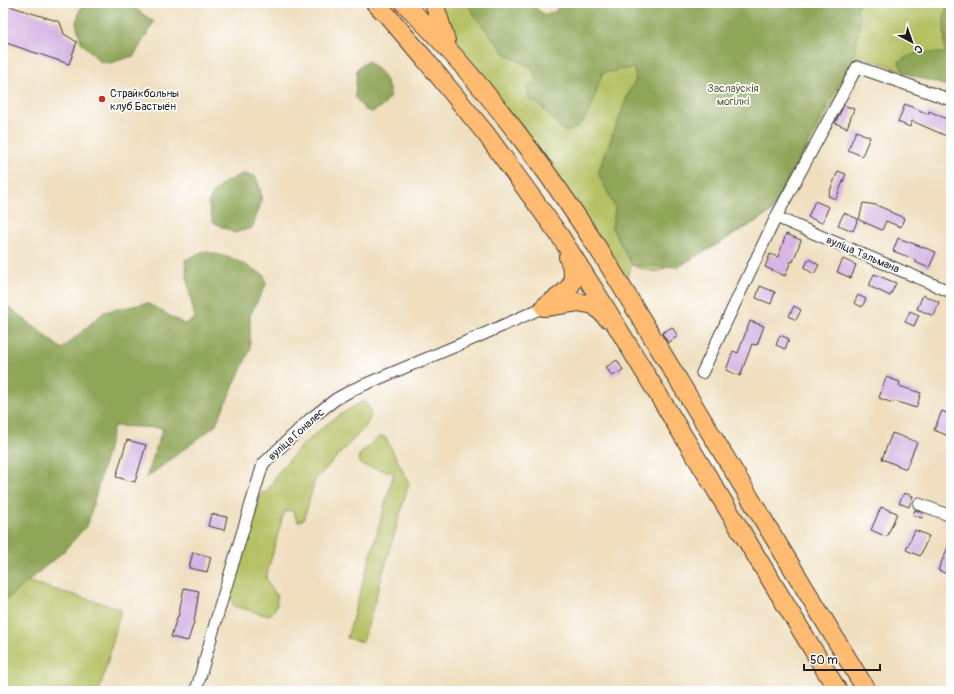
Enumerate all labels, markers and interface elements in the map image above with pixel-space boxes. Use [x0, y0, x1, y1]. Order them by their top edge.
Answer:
north arrow [892, 22, 932, 62]
text: С [911, 42, 925, 56]
park label: Заслаўскія могілкі [707, 82, 759, 108]
place label: Страйкбольны клуб Бастыён [110, 87, 179, 113]
marker: Страйкбольны клуб Бастыён [97, 94, 107, 104]
street label: вуліца Тэльмана [824, 233, 901, 276]
street label: вуліца Гоналес [266, 406, 327, 463]
scale bar [804, 646, 880, 672]
text: 50 m [810, 653, 838, 668]

